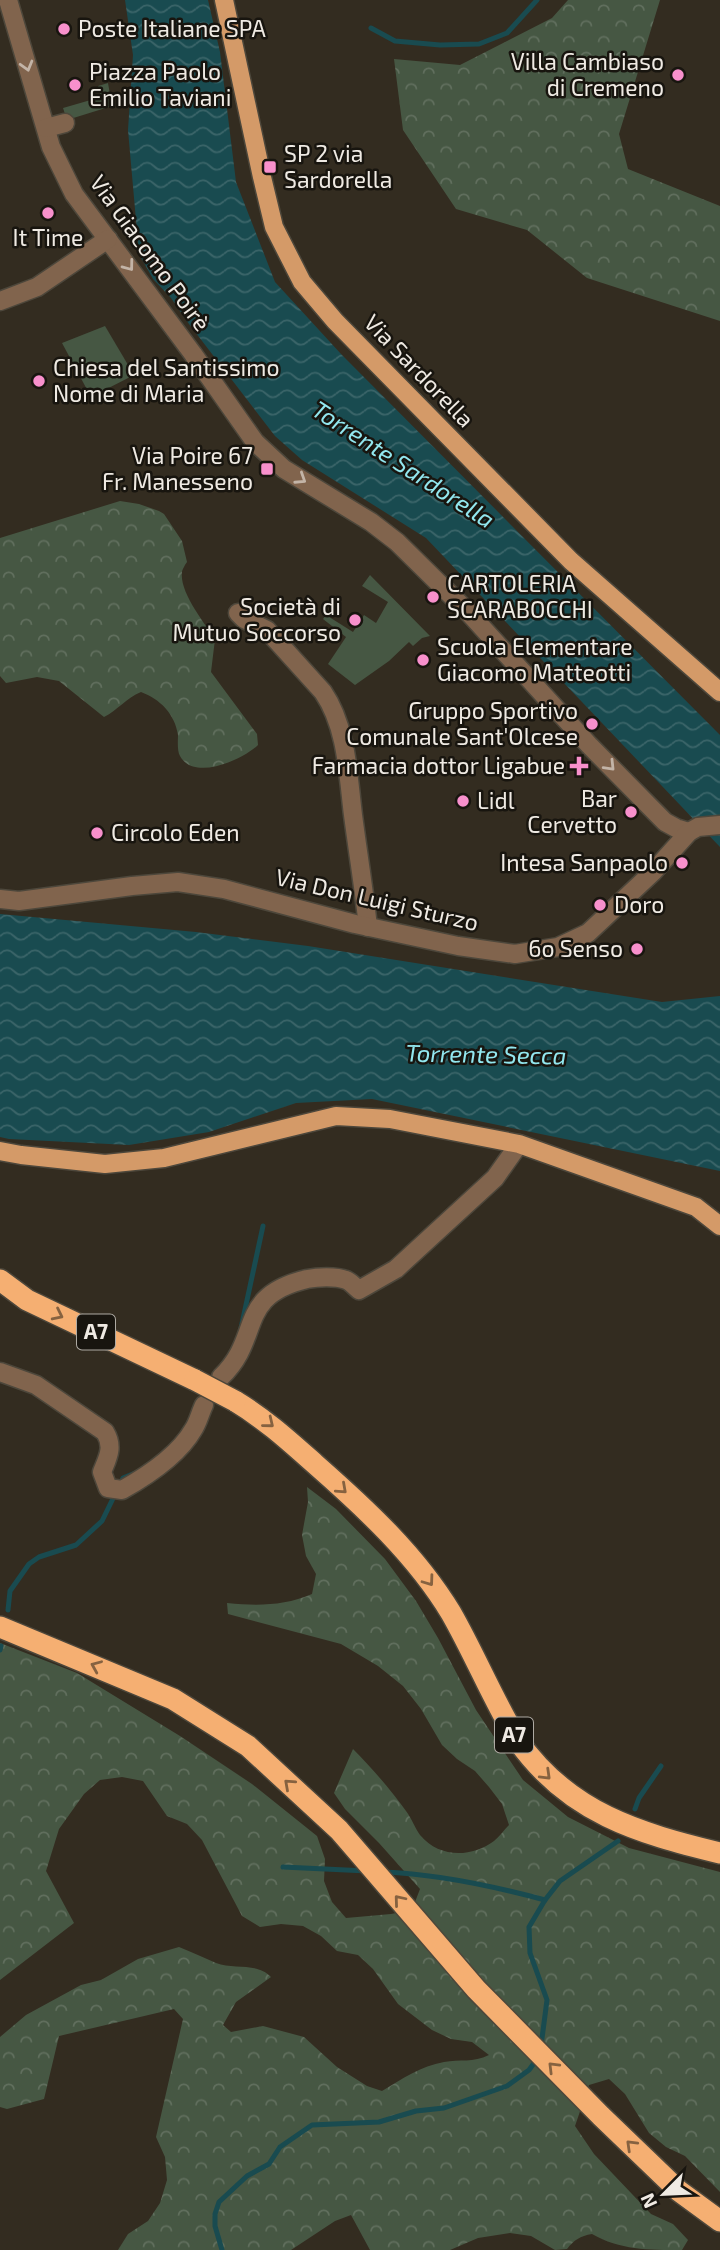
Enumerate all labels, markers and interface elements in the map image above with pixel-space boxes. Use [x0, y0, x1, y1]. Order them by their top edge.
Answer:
place label: Poste Italiane SPA [78, 14, 267, 42]
marker: Poste Italiane SPA [56, 21, 72, 37]
place label: Villa Cambiaso di Cremeno [511, 47, 664, 101]
place label: Piazza Paolo Emilio Taviani [89, 57, 231, 111]
one-way arrow [19, 59, 34, 71]
marker: Villa Cambiaso di Cremeno [670, 67, 686, 83]
marker: Piazza Paolo Emilio Taviani [67, 77, 83, 93]
place label: SP 2 via Sardorella [284, 139, 392, 193]
marker: SP 2 via Sardorella [262, 159, 278, 175]
street label: Via Giacomo Poirè [85, 169, 217, 336]
marker: It Time [40, 205, 56, 221]
place label: It Time [13, 223, 83, 251]
one-way arrow [120, 258, 133, 271]
street label: Via Sardorella [359, 308, 480, 432]
place label: Chiesa del Santissimo Nome di Maria [53, 353, 280, 407]
marker: Chiesa del Santissimo Nome di Maria [31, 373, 47, 389]
water label: Torrente Sardorella [307, 394, 500, 534]
place label: Via Poire 67 Fr. Manesseno [102, 441, 253, 495]
marker: Via Poire 67 Fr. Manesseno [259, 461, 275, 477]
one-way arrow [294, 471, 307, 484]
place label: CARTOLERIA SCARABOCCHI [447, 569, 593, 623]
marker: CARTOLERIA SCARABOCCHI [425, 589, 441, 605]
place label: Società di Mutuo Soccorso [173, 592, 341, 646]
marker: Società di Mutuo Soccorso [347, 612, 363, 628]
place label: Scuola Elementare Giacomo Matteotti [437, 632, 633, 686]
marker: Scuola Elementare Giacomo Matteotti [415, 652, 431, 668]
place label: Gruppo Sportivo Comunale Sant'Olcese [346, 696, 578, 750]
marker: Gruppo Sportivo Comunale Sant'Olcese [584, 716, 600, 732]
place label: Farmacia dottor Ligabue [312, 751, 565, 779]
marker: Farmacia dottor Ligabue [571, 758, 587, 774]
one-way arrow [601, 758, 614, 771]
place label: Bar Cervetto [527, 784, 617, 838]
place label: Lidl [477, 786, 515, 814]
marker: Lidl [455, 793, 471, 809]
marker: Bar Cervetto [623, 804, 639, 820]
place label: Circolo Eden [111, 818, 240, 846]
marker: Circolo Eden [89, 825, 105, 841]
place label: Intesa Sanpaolo [500, 848, 668, 876]
marker: Intesa Sanpaolo [674, 855, 690, 871]
street label: Via Don Luigi Sturzo [273, 862, 481, 936]
place label: Doro [614, 890, 664, 918]
marker: Doro [592, 897, 608, 913]
place label: 6o Senso [528, 934, 623, 962]
marker: 6o Senso [629, 941, 645, 957]
water label: Torrente Secca [405, 1038, 567, 1069]
one-way arrow [51, 1306, 63, 1320]
road number: A7 [77, 1314, 115, 1350]
one-way arrow [261, 1415, 273, 1428]
one-way arrow [334, 1480, 347, 1493]
one-way arrow [421, 1573, 433, 1586]
one-way arrow [91, 1660, 104, 1674]
road number: A7 [495, 1718, 533, 1752]
one-way arrow [538, 1766, 551, 1779]
one-way arrow [284, 1780, 297, 1792]
one-way arrow [395, 1895, 407, 1908]
one-way arrow [548, 2063, 561, 2076]
one-way arrow [626, 2140, 639, 2153]
north arrow [629, 2159, 699, 2229]
text: N [635, 2190, 661, 2212]

